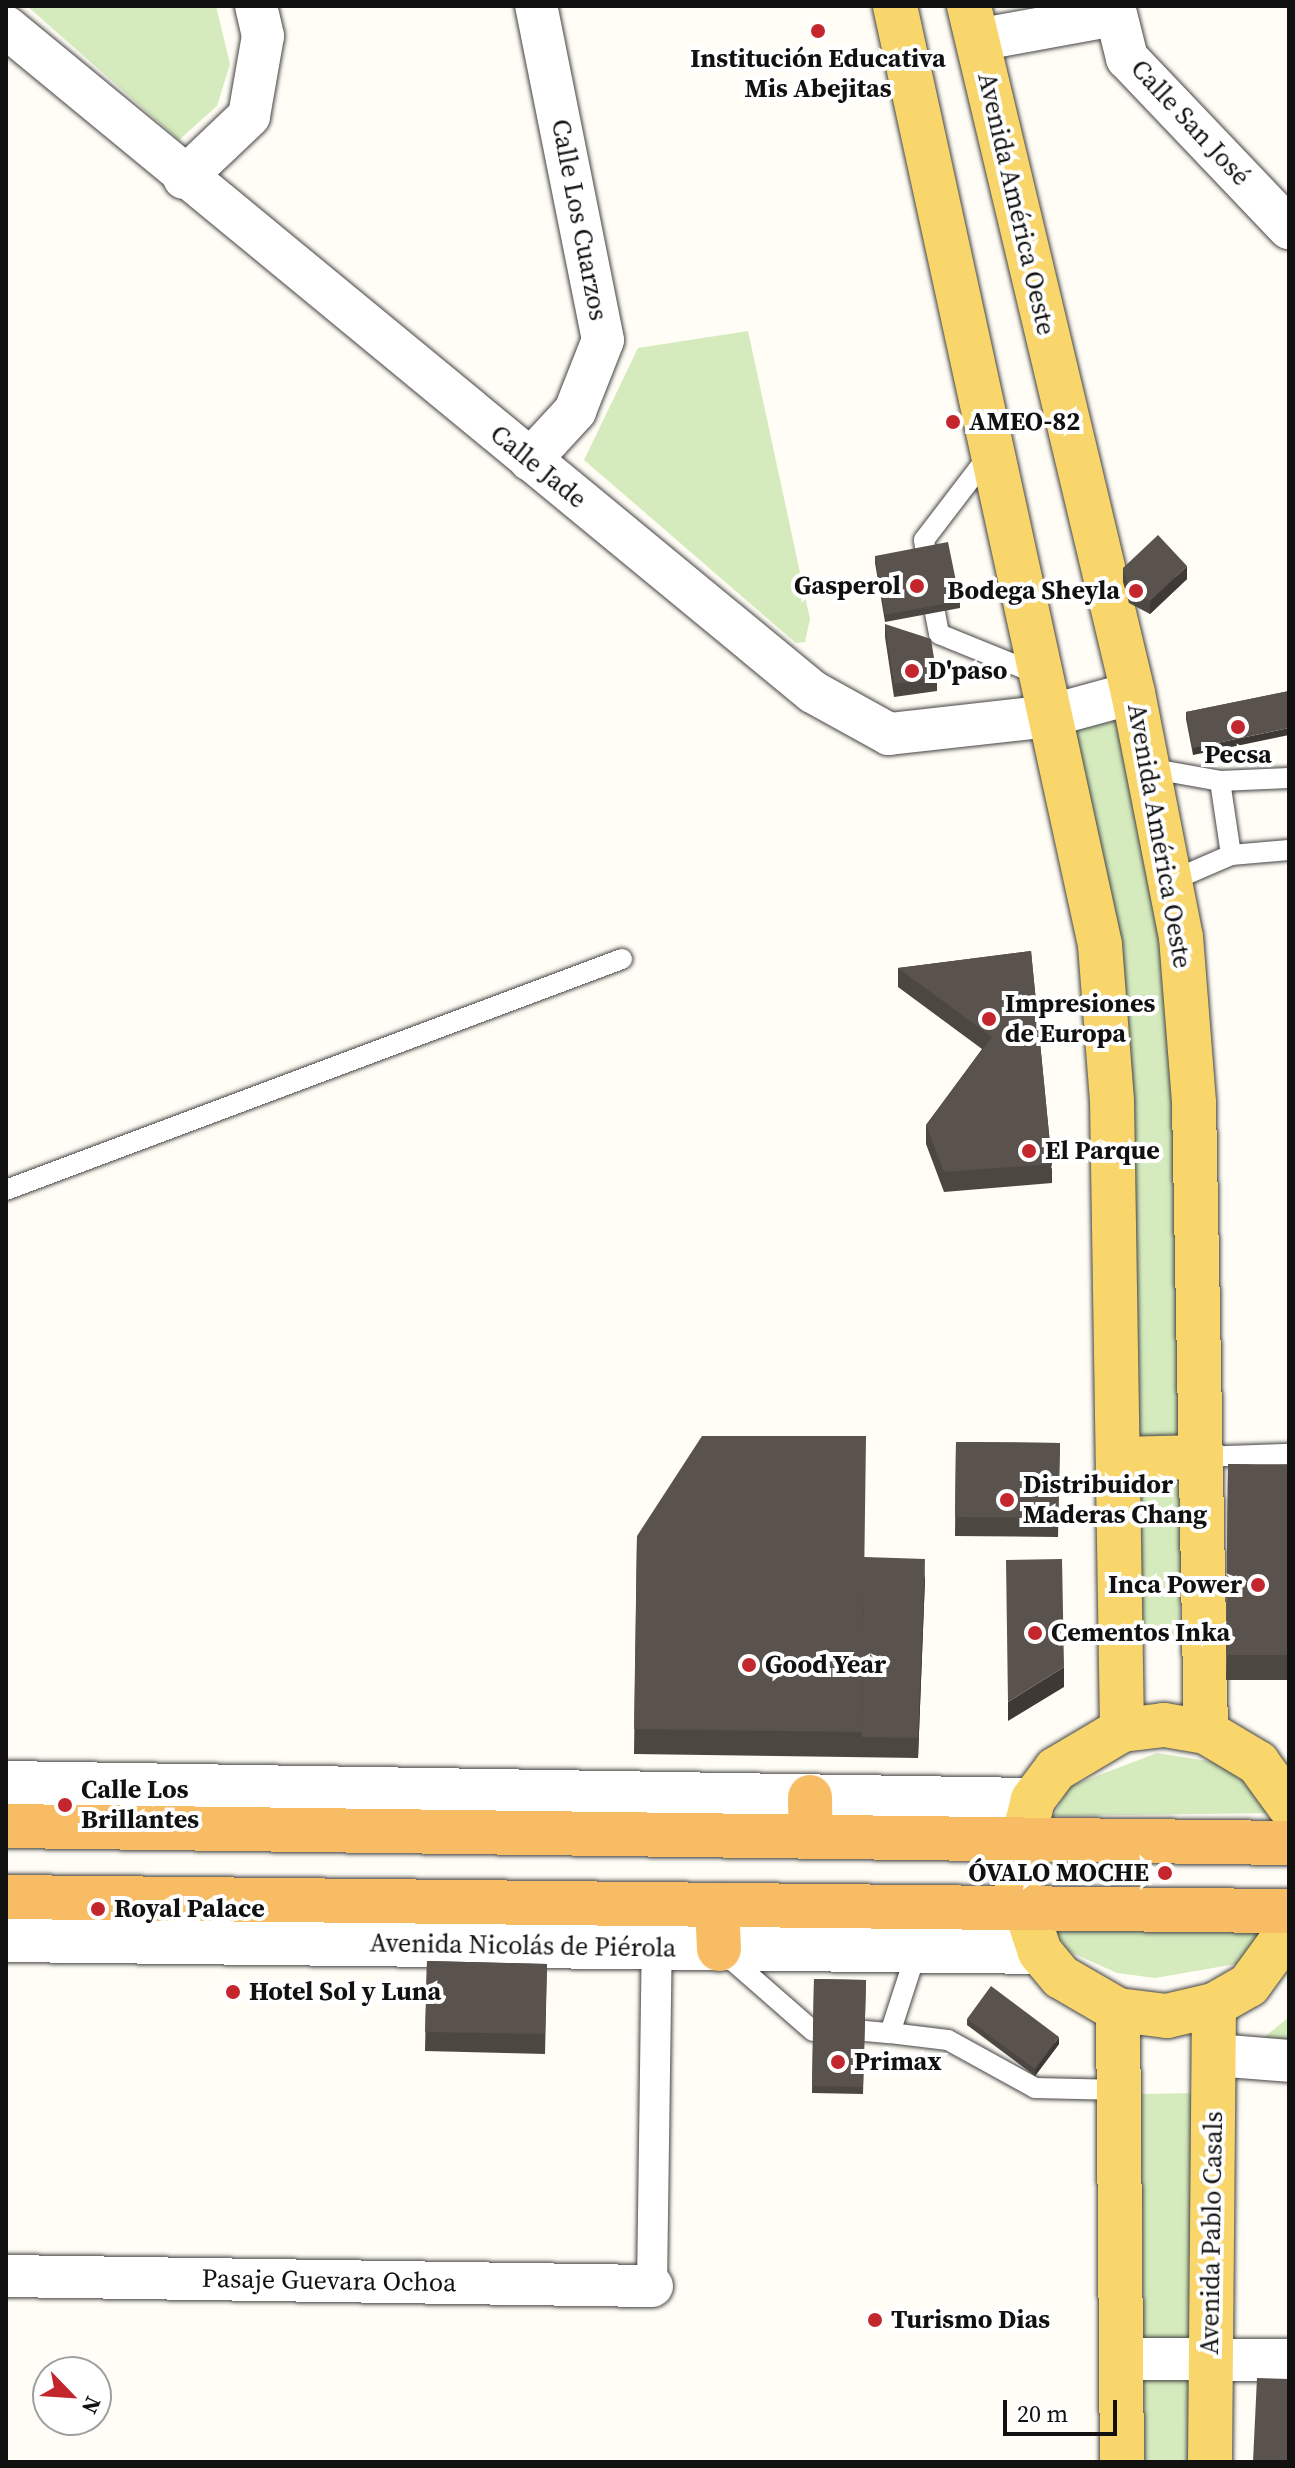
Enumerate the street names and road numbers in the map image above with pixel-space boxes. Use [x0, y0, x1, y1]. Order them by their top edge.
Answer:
street label: Calle San José [1124, 54, 1256, 192]
street label: Avenida América Oeste [971, 70, 1061, 338]
street label: Calle Los Cuarzos [544, 117, 614, 323]
street label: Calle Jade [484, 419, 592, 515]
street label: Avenida América Oeste [1120, 701, 1198, 971]
street label: Avenida Nicolás de Piérola [369, 1928, 677, 1964]
street label: Avenida Pablo Casals [1194, 2111, 1230, 2355]
street label: Pasaje Guevara Ochoa [201, 2263, 457, 2299]

